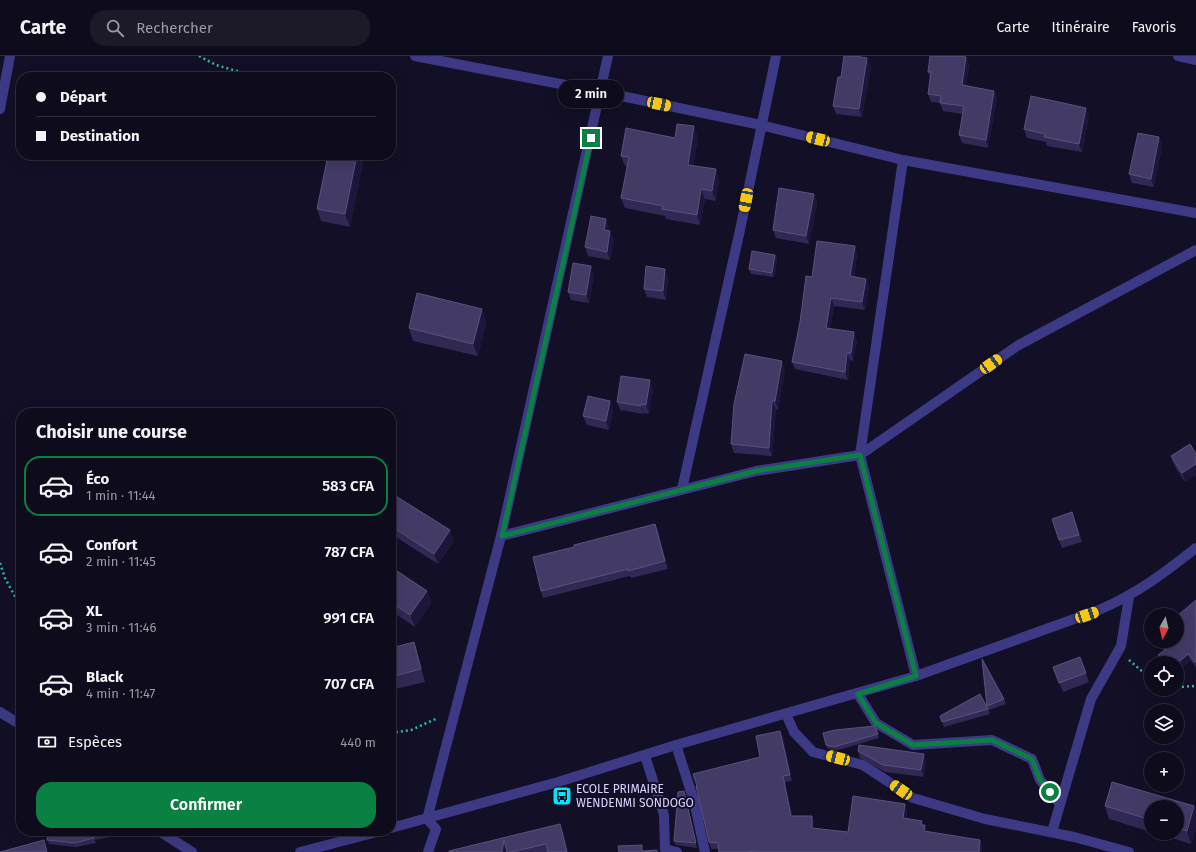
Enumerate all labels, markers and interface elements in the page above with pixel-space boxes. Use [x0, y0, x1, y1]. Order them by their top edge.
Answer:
search box [90, 10, 370, 46]
text: Carte [20, 16, 66, 39]
icon: search [104, 17, 126, 39]
text: Rechercher [136, 19, 213, 37]
text: Carte [996, 19, 1030, 36]
text: Itinéraire [1052, 19, 1110, 36]
text: Favoris [1132, 19, 1176, 36]
callout: 2 min [558, 80, 624, 108]
text: 2 min [575, 86, 607, 101]
text: Départ [60, 88, 107, 106]
car [646, 96, 672, 112]
text: Destination [60, 127, 140, 145]
route end [582, 129, 600, 147]
car [805, 130, 831, 148]
car [738, 187, 754, 213]
car [978, 352, 1004, 376]
text: Choisir une course [36, 421, 187, 443]
icon: car [38, 468, 74, 504]
text: Éco [86, 470, 109, 488]
text: 583 CFA [322, 477, 374, 495]
text: 1 min · 11:44 [86, 488, 155, 503]
icon: car [38, 534, 74, 570]
text: Confort [86, 536, 138, 554]
text: 787 CFA [324, 543, 374, 561]
text: 2 min · 11:45 [86, 554, 156, 569]
icon: car [38, 600, 74, 636]
text: XL [86, 602, 102, 620]
car [1074, 605, 1100, 625]
north arrow [1144, 608, 1184, 648]
map controls [1144, 608, 1184, 840]
text: 991 CFA [323, 609, 374, 627]
text: 3 min · 11:46 [86, 620, 156, 635]
button: locate [1144, 656, 1184, 696]
icon: car [38, 666, 74, 702]
text: Black [86, 668, 123, 686]
text: 707 CFA [324, 675, 374, 693]
text: 4 min · 11:47 [86, 686, 155, 701]
button: layers [1144, 704, 1184, 744]
icon: cash [36, 731, 58, 753]
text: Espèces [68, 733, 122, 751]
text: 440 m [340, 735, 376, 750]
car [825, 749, 851, 767]
button: + [1144, 752, 1184, 792]
car [888, 778, 914, 802]
button: Confirmer [36, 782, 376, 828]
place label: ECOLE PRIMAIRE WENDENMI SONDOGO [576, 782, 694, 810]
route start [1041, 783, 1059, 801]
bus stop icon: ECOLE PRIMAIRE WENDENMI SONDOGO [551, 785, 573, 807]
button: − [1144, 800, 1184, 840]

